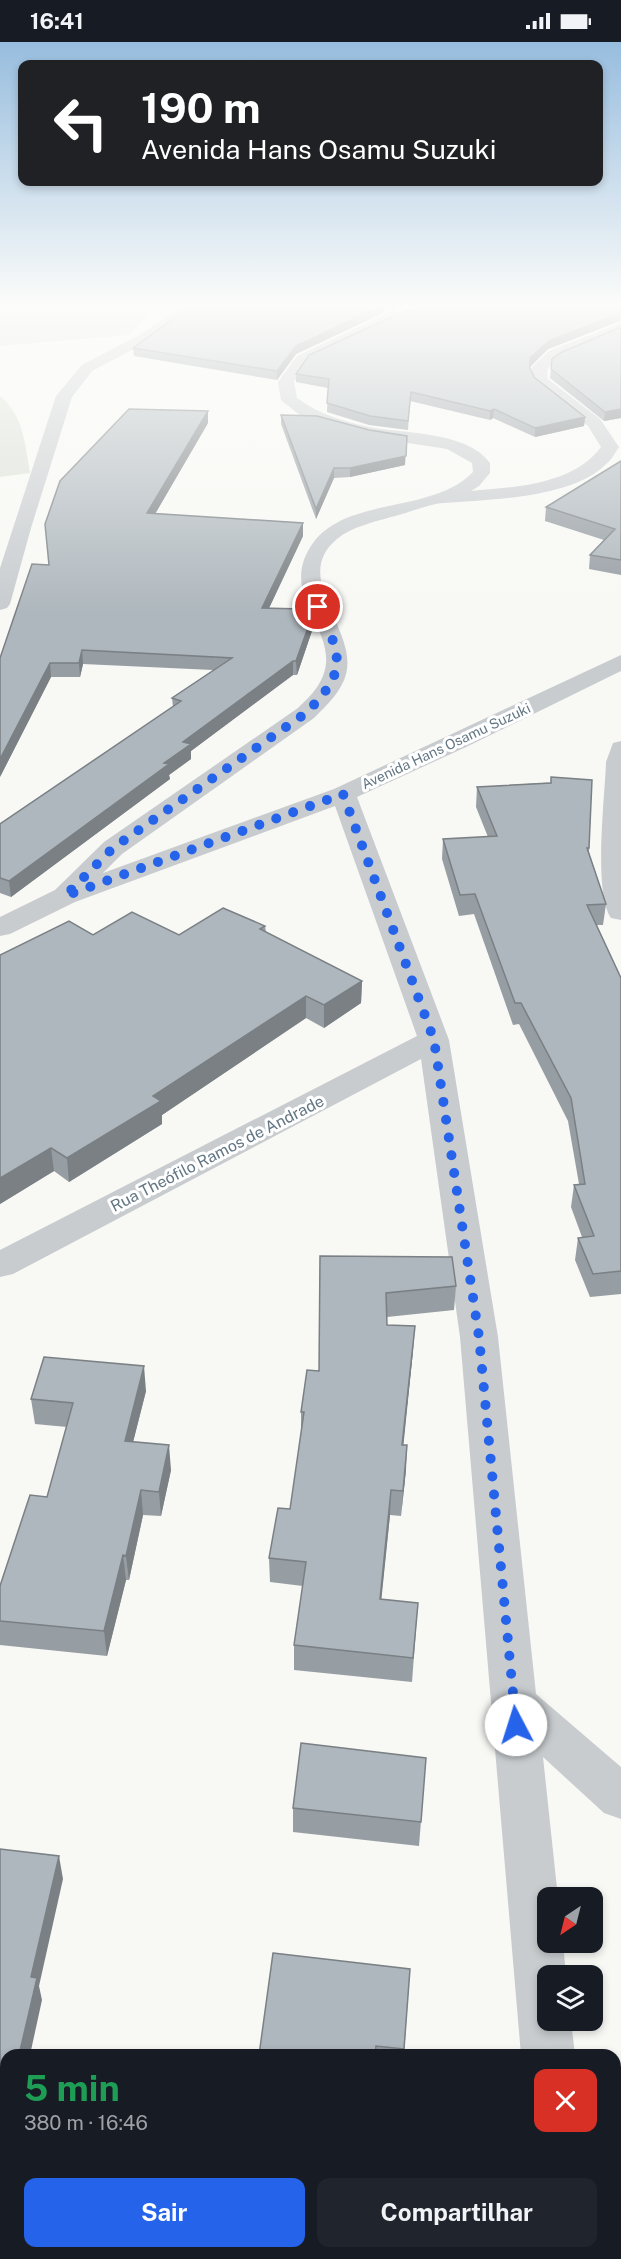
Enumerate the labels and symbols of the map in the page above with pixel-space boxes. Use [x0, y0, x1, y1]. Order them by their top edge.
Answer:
pin [292, 581, 343, 632]
street label: Avenida Hans Osamu Suzuki [359, 700, 533, 792]
street label: Rua Theófilo Ramos de Andrade [107, 1091, 327, 1216]
position arrow [484, 1693, 548, 1757]
north arrow [537, 1887, 603, 1953]

